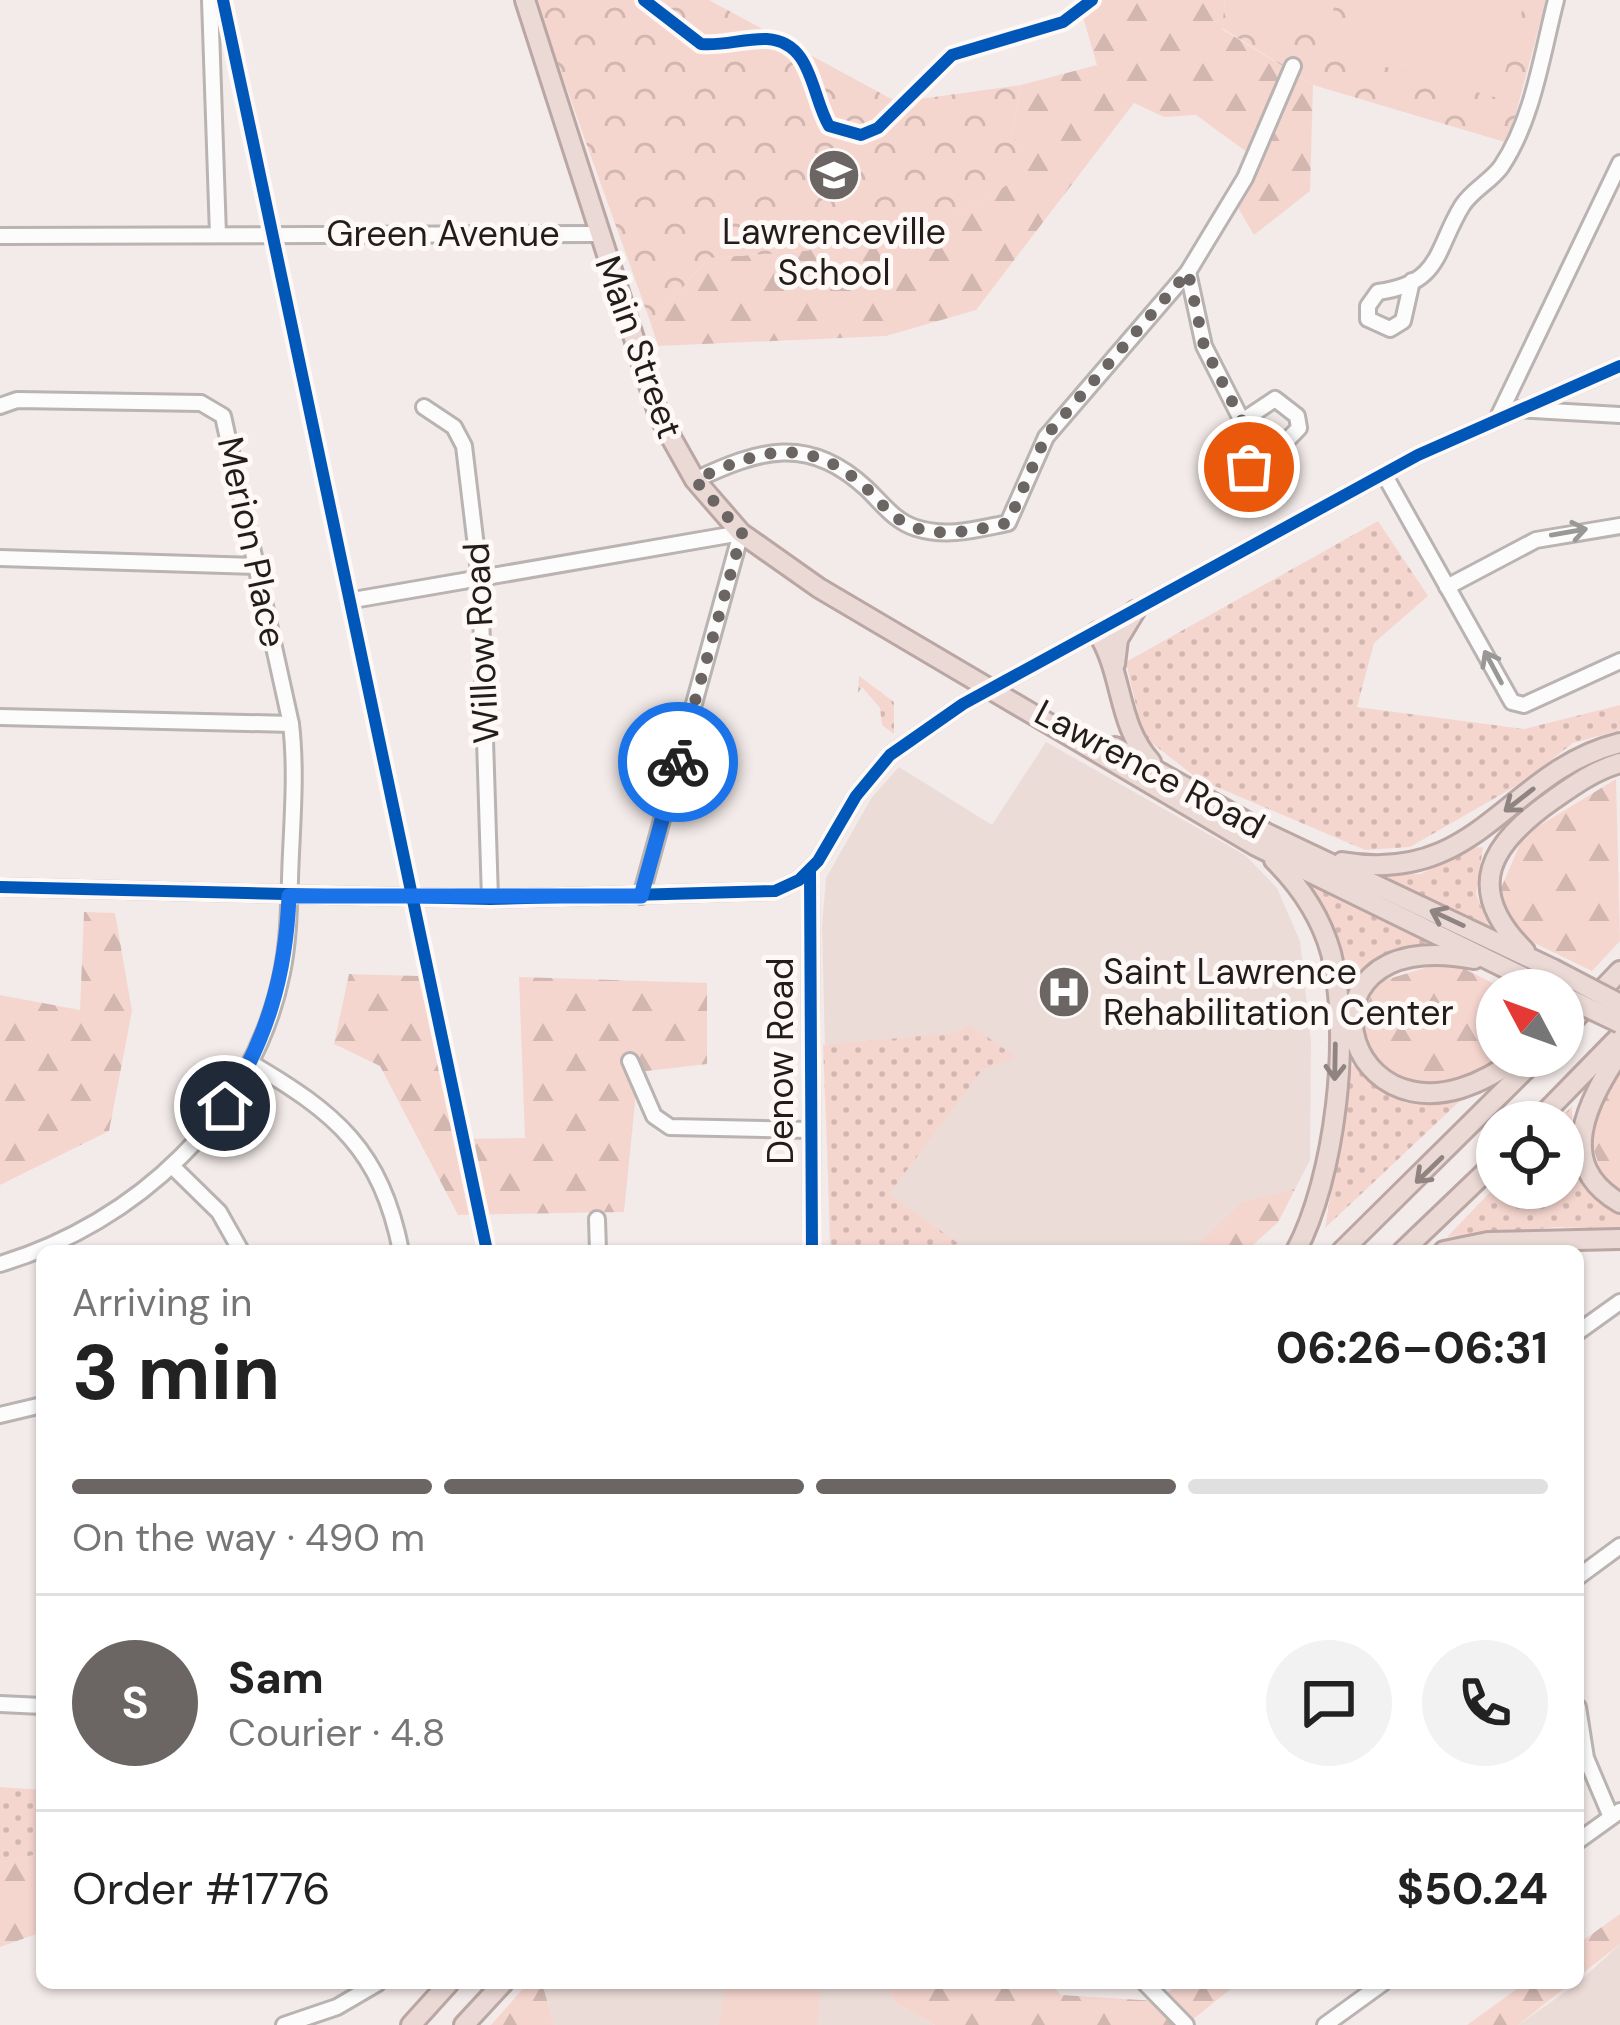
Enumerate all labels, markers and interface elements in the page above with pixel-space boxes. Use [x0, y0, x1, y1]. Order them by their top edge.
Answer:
school or university icon: Lawrenceville School [806, 147, 862, 203]
place label: Lawrenceville School [722, 208, 946, 296]
street label: Green Avenue [326, 210, 560, 257]
street label: Main Street [584, 249, 694, 445]
pin [1198, 416, 1300, 518]
street label: Merion Place [207, 433, 297, 651]
icon: bag [1216, 434, 1282, 500]
one-way arrow [1549, 520, 1588, 542]
street label: Willow Road [452, 541, 510, 745]
one-way arrow [1481, 650, 1504, 685]
street label: Lawrence Road [1027, 689, 1273, 849]
courier [618, 702, 738, 822]
icon: bike [645, 729, 711, 795]
one-way arrow [1504, 786, 1535, 813]
one-way arrow [1430, 906, 1466, 928]
place label: Saint Lawrence Rehabilitation Center [1103, 948, 1454, 1036]
street label: Denow Road [757, 957, 804, 1165]
hospital icon: Saint Lawrence Rehabilitation Center [1036, 964, 1092, 1020]
north arrow [1476, 969, 1584, 1077]
map controls [1476, 969, 1584, 1209]
one-way arrow [1324, 1042, 1347, 1081]
pin [174, 1055, 276, 1157]
icon: home [192, 1073, 258, 1139]
button: locate [1476, 1101, 1584, 1209]
one-way arrow [1415, 1156, 1444, 1184]
text: Arriving in [72, 1277, 252, 1328]
text: 06:26–06:31 [1276, 1318, 1548, 1377]
text: 3 min [72, 1322, 280, 1423]
text: On the way · 490 m [72, 1512, 425, 1563]
button: chat [1266, 1640, 1392, 1766]
button: phone [1422, 1640, 1548, 1766]
text: Sam [228, 1648, 324, 1707]
text: S [121, 1673, 149, 1732]
text: Courier · 4.8 [228, 1707, 445, 1758]
text: Order #1776 [72, 1859, 330, 1918]
text: $50.24 [1397, 1859, 1548, 1918]

